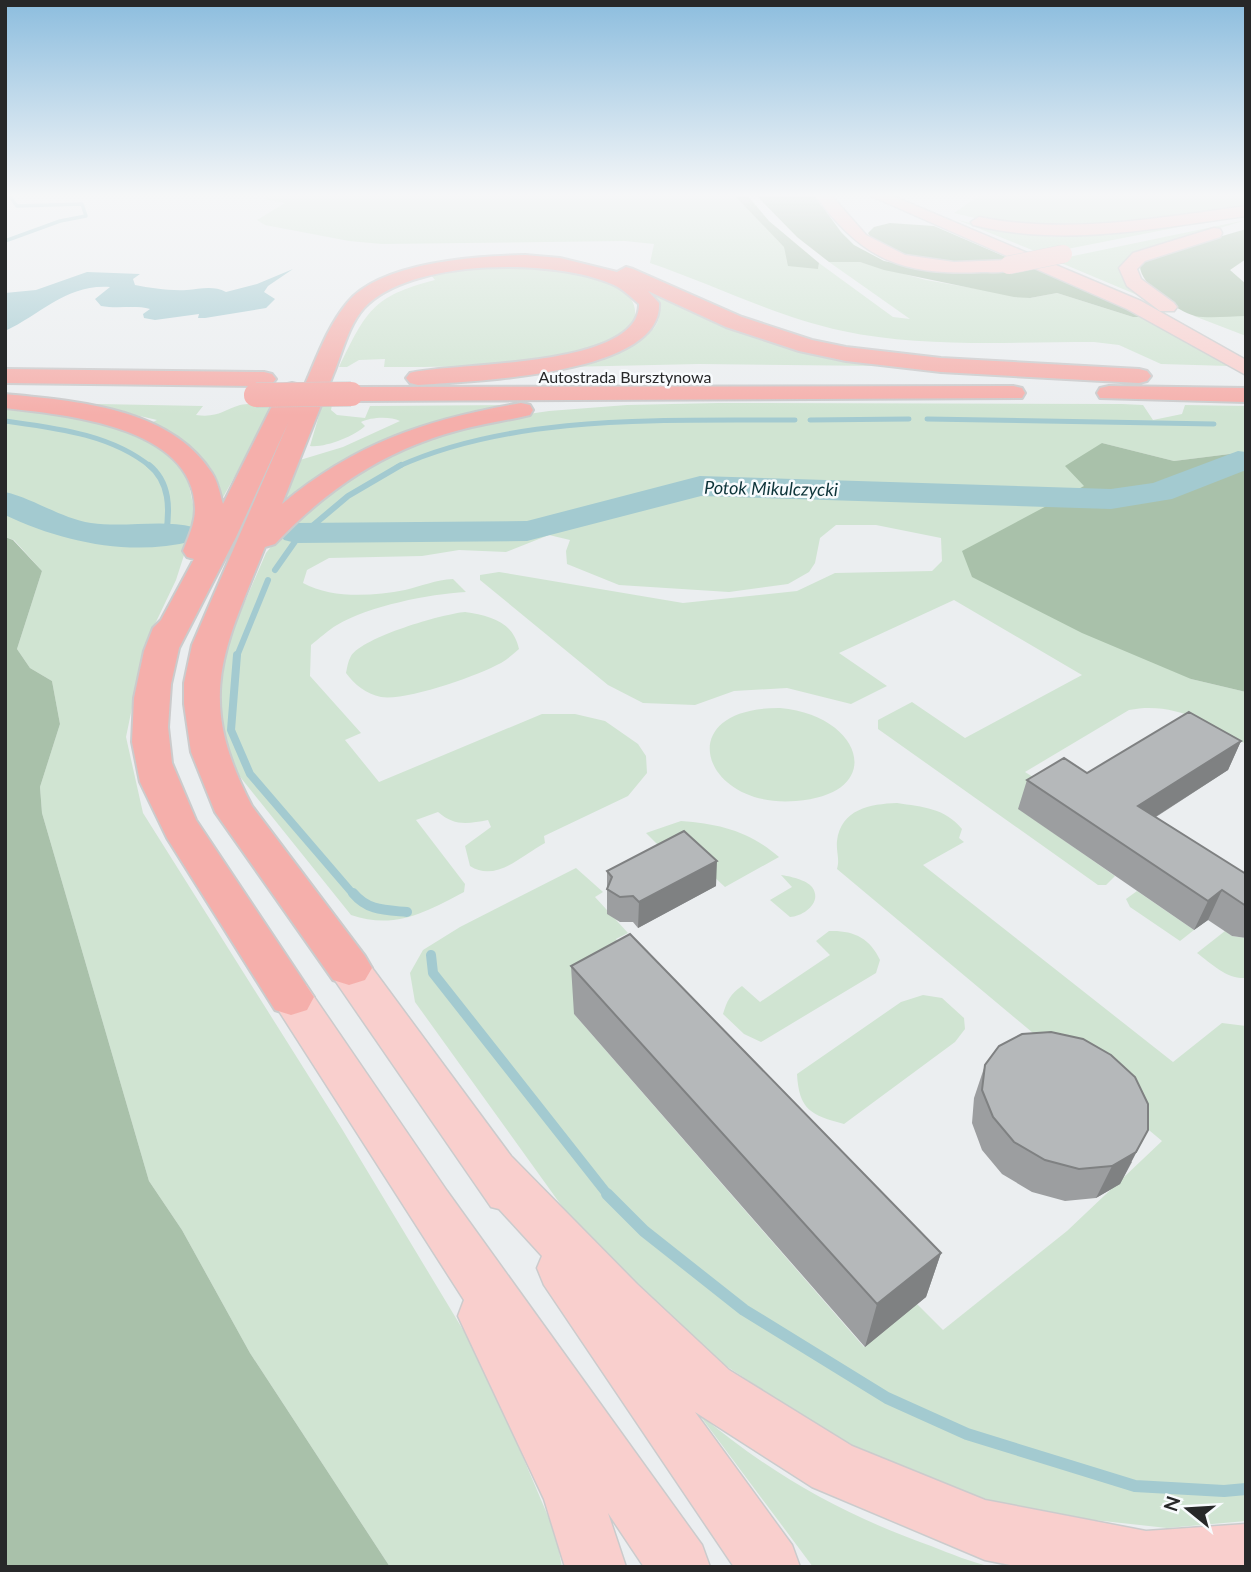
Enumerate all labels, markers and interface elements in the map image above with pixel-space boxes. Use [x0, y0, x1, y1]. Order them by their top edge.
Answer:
street label: Autostrada Bursztynowa [539, 367, 711, 386]
water label: Potok Mikulczycki [704, 476, 838, 500]
north arrow [1153, 1474, 1223, 1544]
text: N [1158, 1493, 1185, 1514]

